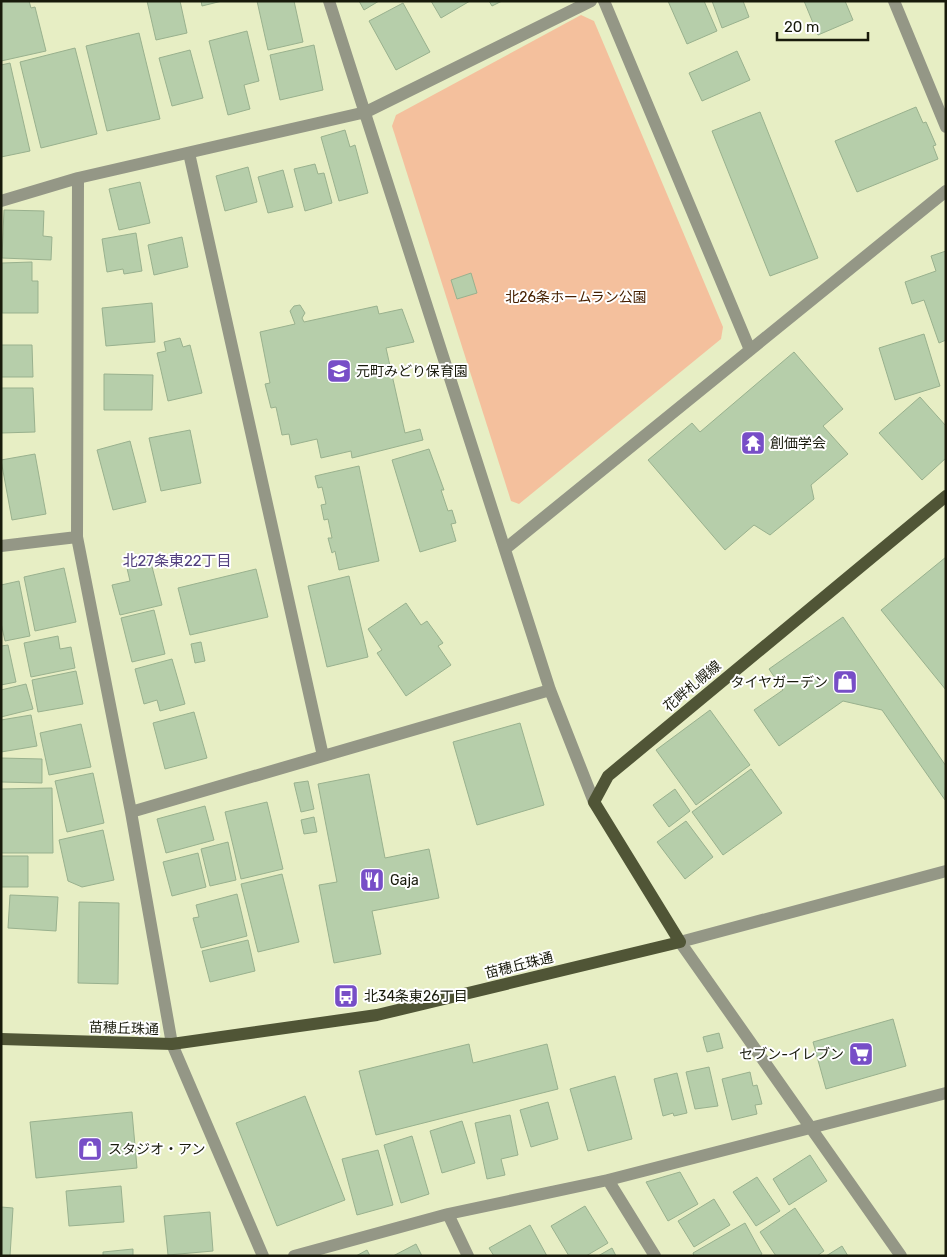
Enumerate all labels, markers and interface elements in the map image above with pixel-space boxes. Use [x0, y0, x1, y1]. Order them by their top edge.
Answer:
scale bar [777, 10, 868, 42]
text: 20 m [784, 18, 819, 36]
park label: 北26条ホームラン公園 [505, 289, 647, 306]
school or university icon: 元町みどり保育園 [326, 358, 352, 384]
place label: 元町みどり保育園 [356, 363, 468, 380]
temple icon: 創価学会 [740, 430, 766, 456]
place label: 創価学会 [770, 435, 826, 452]
district label: 北27条東22丁目 [122, 552, 232, 570]
street label: 花畔札幌線 [660, 657, 725, 715]
shop icon: タイヤガーデン [832, 669, 858, 695]
place label: タイヤガーデン [730, 674, 828, 691]
restaurant icon: Gaja [359, 867, 385, 893]
place label: Gaja [390, 872, 419, 889]
street label: 苗穂丘珠通 [483, 949, 555, 982]
bus stop icon: 北34条東26丁目 [333, 983, 359, 1009]
place label: 北34条東26丁目 [364, 988, 468, 1005]
street label: 苗穂丘珠通 [89, 1019, 159, 1038]
supermarket icon: セブン-イレブン [848, 1041, 874, 1067]
place label: セブン-イレブン [739, 1046, 844, 1063]
shop icon: スタジオ・アン [77, 1136, 103, 1162]
place label: スタジオ・アン [108, 1141, 205, 1158]

